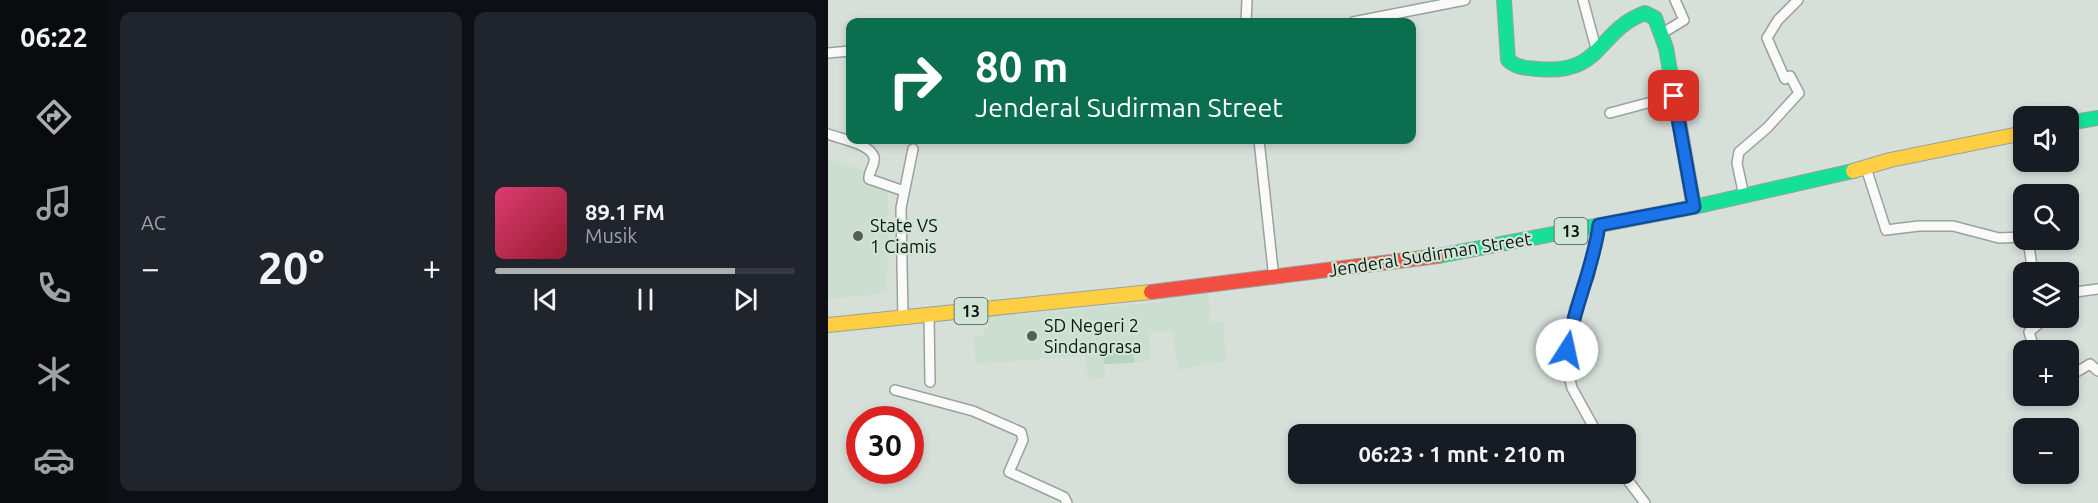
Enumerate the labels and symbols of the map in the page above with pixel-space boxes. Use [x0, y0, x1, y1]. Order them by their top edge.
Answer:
pin [1648, 70, 1699, 121]
place label: State VS 1 Ciamis [870, 215, 938, 256]
road number: 13 [1554, 218, 1588, 244]
street label: Jenderal Sudirman Street [1327, 228, 1533, 280]
marker: State VS 1 Ciamis [851, 229, 865, 243]
road number: 13 [954, 298, 988, 324]
place label: SD Negeri 2 Sindangrasa [1044, 315, 1142, 356]
position arrow [1535, 318, 1599, 382]
marker: SD Negeri 2 Sindangrasa [1025, 329, 1039, 343]
speed limit sign: 30 [846, 406, 924, 484]

